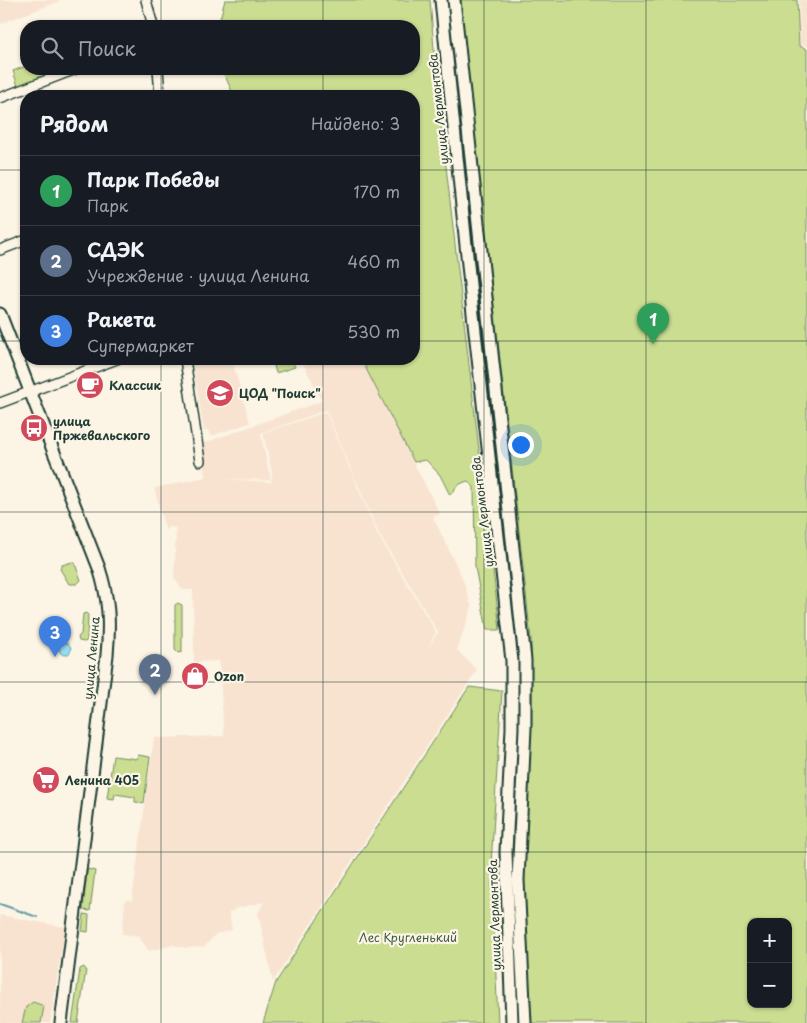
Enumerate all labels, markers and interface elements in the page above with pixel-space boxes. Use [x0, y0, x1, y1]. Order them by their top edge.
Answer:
search box [20, 20, 420, 75]
icon: search [38, 34, 66, 62]
text: Поиск [78, 34, 136, 62]
street label: улица Лермонтова [423, 52, 453, 165]
text: Рядом [40, 107, 108, 139]
text: Найдено: 3 [311, 111, 400, 135]
text: Парк Победы [87, 165, 220, 193]
text: 1 [52, 179, 60, 203]
text: 170 m [354, 179, 400, 203]
text: Парк [87, 193, 128, 217]
text: СДЭК [87, 235, 144, 263]
text: 2 [50, 249, 62, 273]
text: 460 m [348, 249, 400, 273]
text: Учреждение · улица Ленина [87, 263, 309, 287]
pin: 1 [637, 303, 669, 344]
text: Ракета [87, 305, 156, 333]
text: 3 [51, 319, 61, 343]
text: 530 m [347, 319, 400, 343]
text: Супермаркет [87, 333, 194, 357]
cafe icon: Классик [75, 370, 105, 400]
place label: Классик [109, 376, 162, 394]
school or university icon: ЦОД "Поиск" [205, 378, 235, 408]
place label: ЦОД "Поиск" [239, 384, 321, 402]
place label: улица Пржевальского [53, 412, 150, 444]
bus stop icon: улица Пржевальского [19, 413, 49, 443]
your location [508, 432, 534, 458]
street label: улица Лермонтова [466, 455, 498, 568]
street label: улица Ленина [78, 615, 104, 700]
pin: 3 [39, 616, 71, 657]
pin: 2 [139, 654, 171, 695]
shop icon: Ozon [180, 661, 210, 691]
place label: Ozon [214, 667, 244, 685]
supermarket icon: Ленина 405 [31, 765, 61, 795]
place label: Ленина 405 [65, 771, 139, 789]
street label: улица Лермонтова [483, 858, 505, 971]
map controls [747, 918, 792, 1008]
button: + [747, 918, 792, 963]
park label: Лес Кругленький [359, 928, 457, 946]
button: − [747, 963, 792, 1008]

